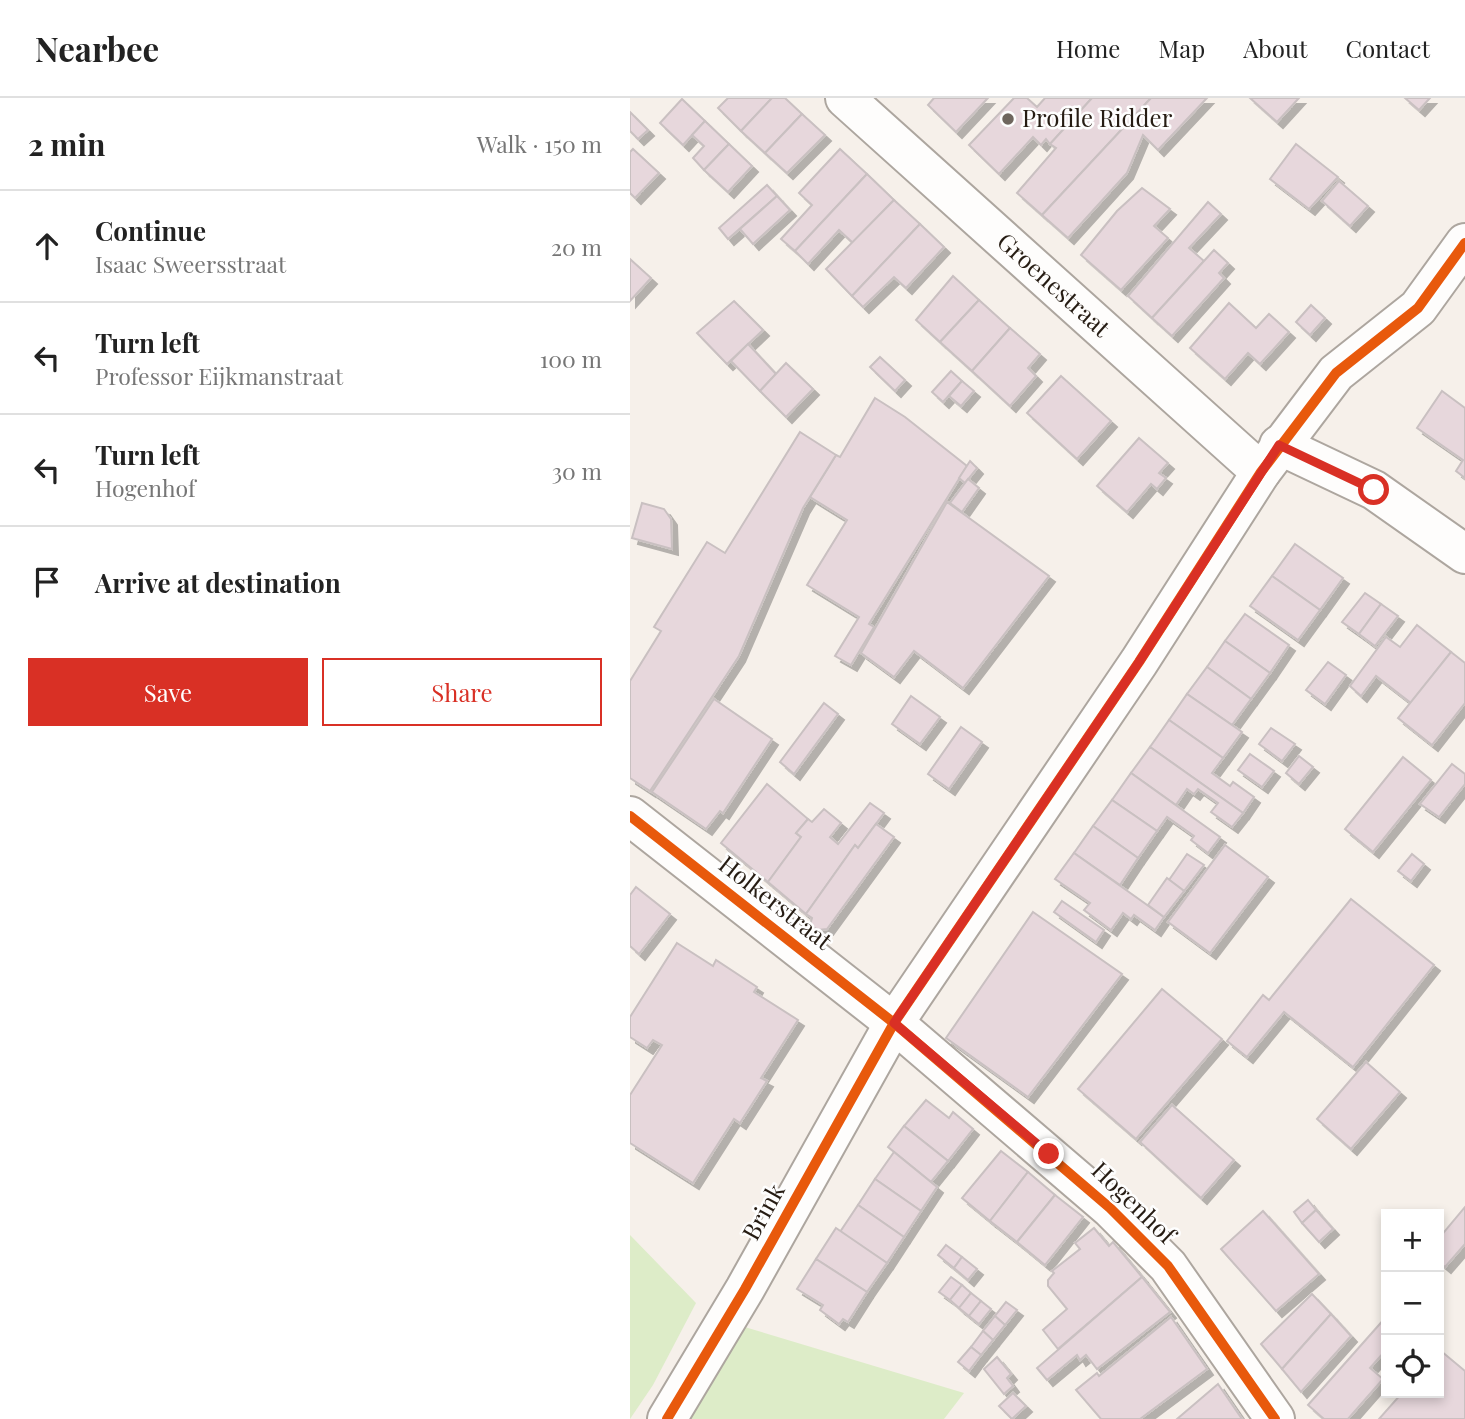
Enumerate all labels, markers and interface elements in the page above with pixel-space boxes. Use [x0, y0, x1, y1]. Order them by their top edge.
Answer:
text: Nearbee [35, 26, 159, 70]
text: Home [1056, 32, 1120, 64]
text: Map [1158, 32, 1205, 64]
text: About [1243, 32, 1307, 64]
text: Contact [1345, 32, 1430, 64]
place label: Profile Ridder [1022, 101, 1173, 133]
marker: Profile Ridder [1000, 111, 1016, 127]
text: 2 min [28, 124, 105, 164]
text: Walk · 150 m [477, 128, 602, 159]
text: Continue [95, 213, 206, 248]
street label: Groenestraat [991, 225, 1118, 343]
icon: ahead [28, 227, 66, 265]
text: 20 m [551, 231, 602, 262]
text: Isaac Sweersstraat [95, 248, 286, 279]
text: Turn left [95, 325, 200, 360]
icon: left [28, 339, 66, 377]
text: 100 m [540, 343, 602, 374]
text: Professor Eijkmanstraat [95, 360, 343, 391]
text: Turn left [95, 437, 200, 472]
icon: left [28, 451, 66, 489]
text: 30 m [552, 455, 602, 486]
text: Hogenhof [95, 472, 196, 503]
route start [1358, 474, 1389, 505]
icon: arrive [28, 563, 66, 601]
text: Arrive at destination [95, 565, 341, 600]
button: Save [28, 658, 308, 726]
button: Share [322, 658, 602, 726]
street label: Holkerstraat [713, 847, 840, 956]
route end [1033, 1138, 1064, 1169]
street label: Hogenhof [1085, 1154, 1185, 1251]
street label: Brink [734, 1176, 791, 1245]
map controls [1381, 1209, 1444, 1398]
button: + [1381, 1209, 1444, 1272]
button: − [1381, 1272, 1444, 1335]
button: locate [1381, 1335, 1444, 1398]

